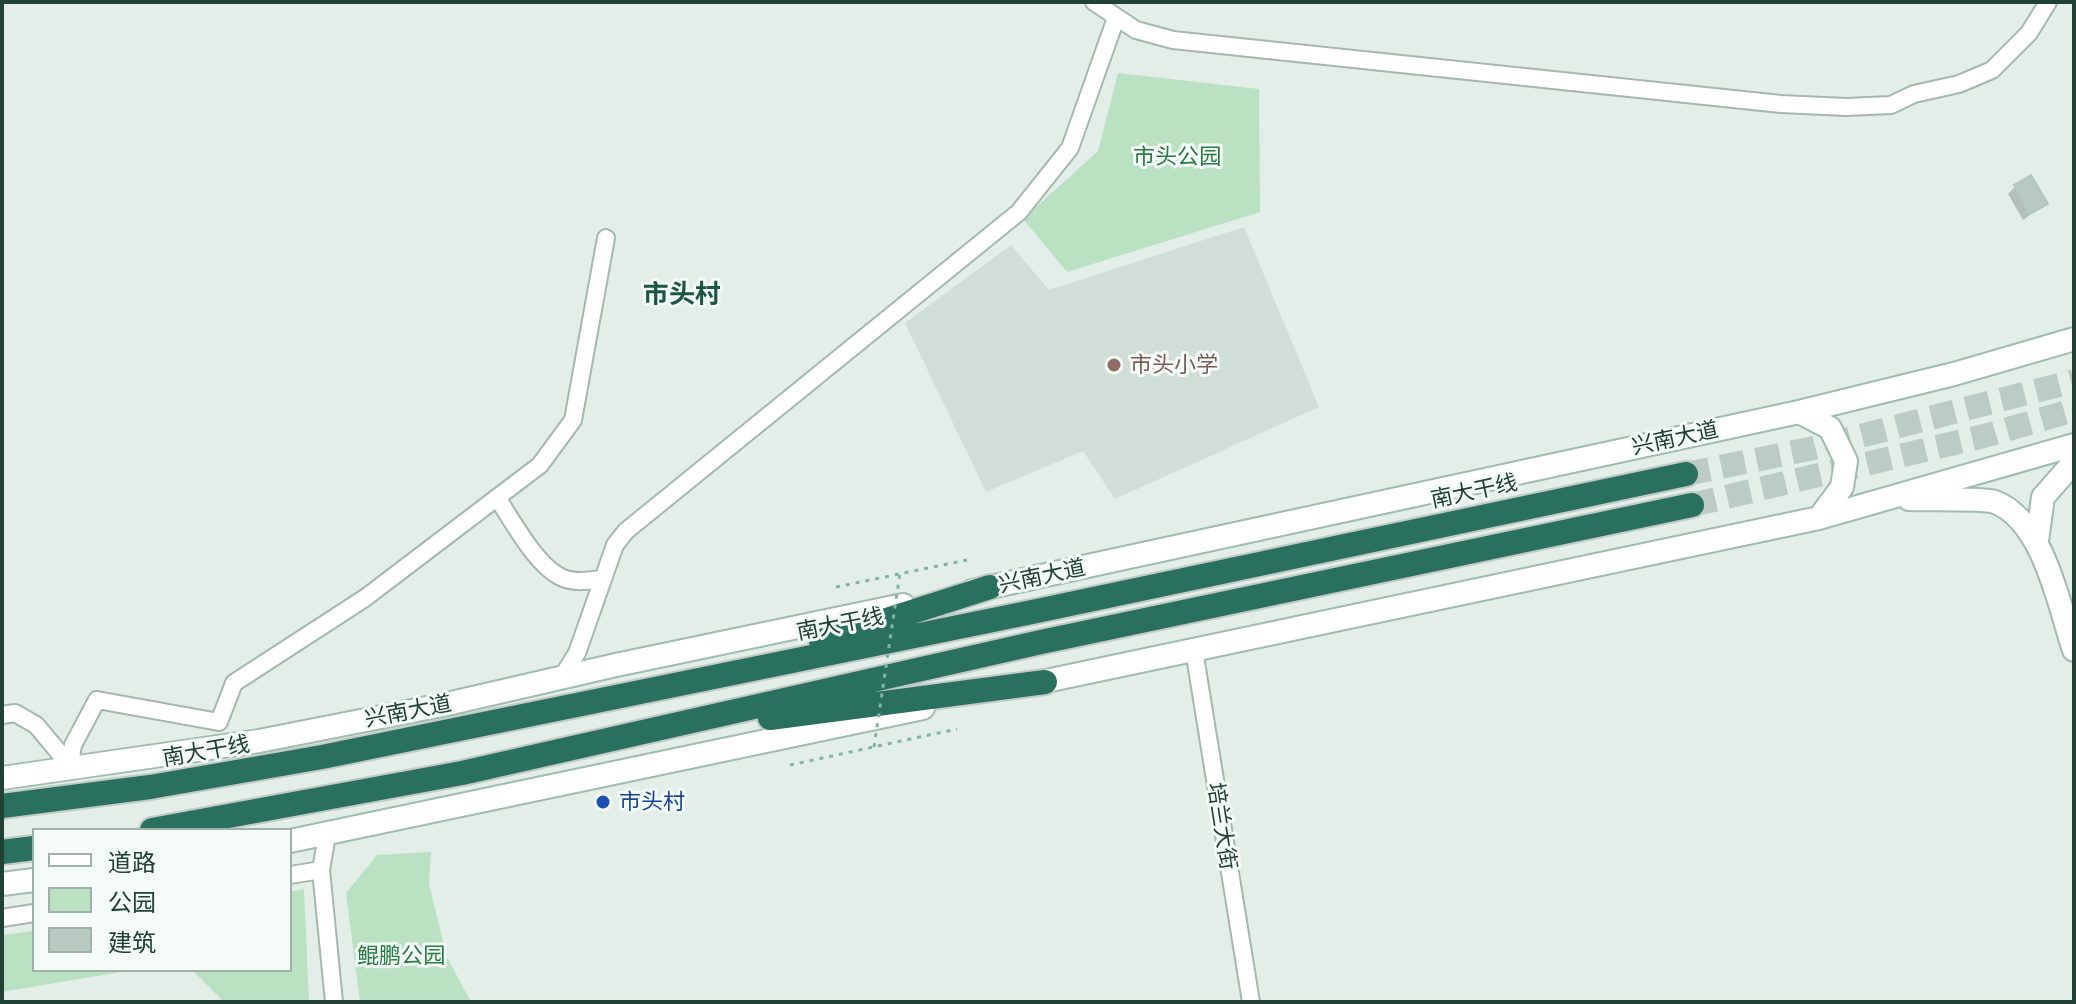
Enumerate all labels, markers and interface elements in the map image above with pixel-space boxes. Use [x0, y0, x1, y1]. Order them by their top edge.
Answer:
park label: 市头公园 [1133, 144, 1221, 170]
district label: 市头村 [643, 278, 721, 310]
place label: 市头小学 [1130, 352, 1218, 378]
marker: 市头小学 [1105, 356, 1123, 374]
street label: 兴南大道 [1629, 416, 1721, 460]
street label: 南大干线 [1428, 469, 1520, 513]
street label: 兴南大道 [996, 554, 1088, 598]
street label: 南大干线 [794, 603, 886, 645]
street label: 兴南大道 [362, 690, 454, 732]
street label: 南大干线 [160, 730, 252, 772]
street label: 培兰大街 [1202, 780, 1242, 872]
place label: 市头村 [619, 789, 685, 815]
marker: 市头村 [594, 793, 612, 811]
legend [32, 828, 292, 972]
text: 道路 [108, 847, 156, 876]
text: 公园 [108, 887, 156, 916]
text: 建筑 [108, 927, 156, 956]
park label: 鲲鹏公园 [357, 943, 445, 969]

